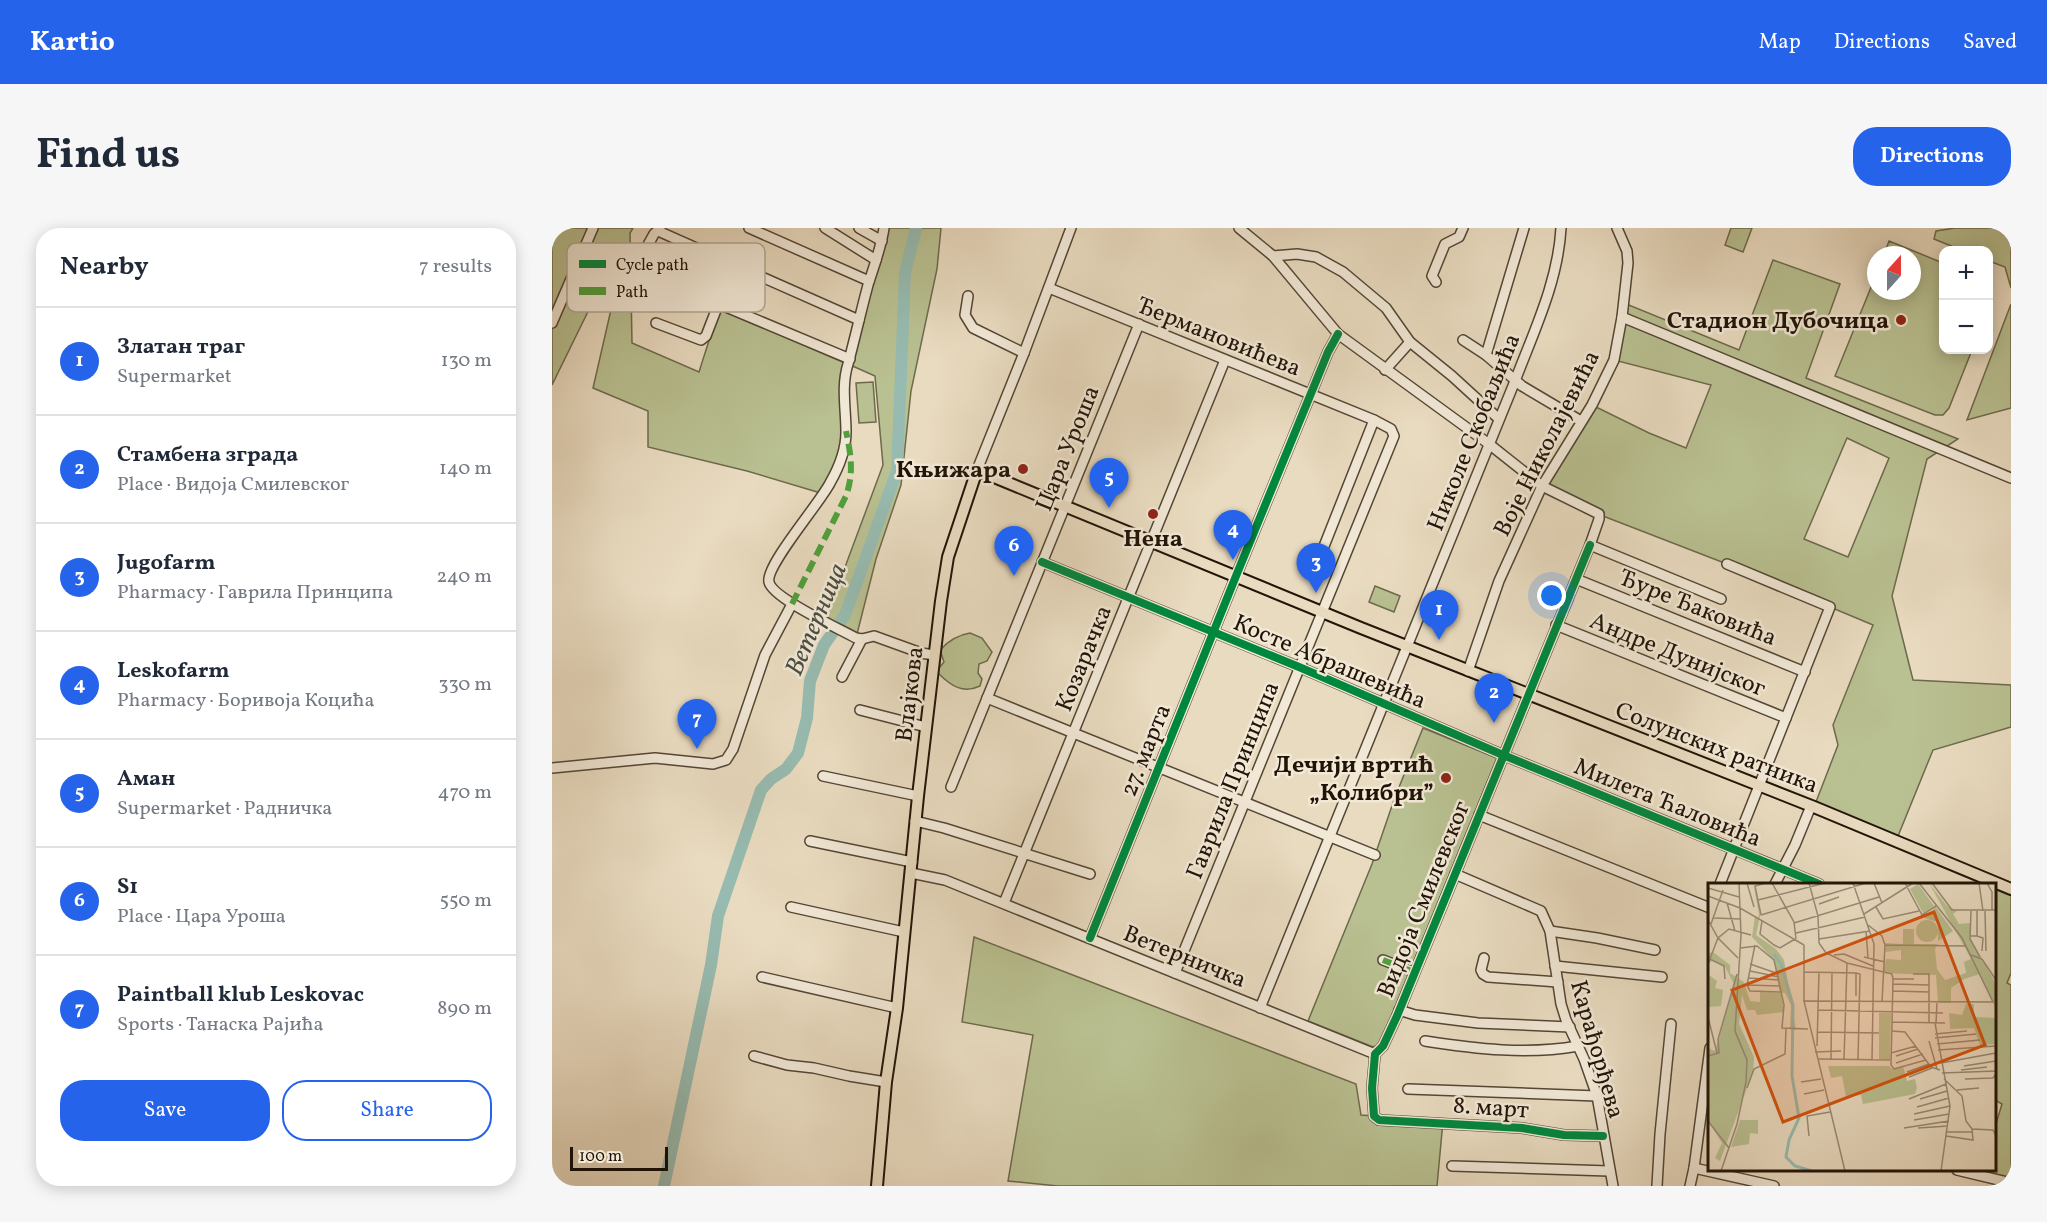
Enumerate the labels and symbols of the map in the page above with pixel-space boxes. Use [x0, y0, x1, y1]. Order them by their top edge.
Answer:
legend [567, 243, 765, 312]
north arrow [1867, 246, 1921, 300]
text: Cycle path [616, 255, 689, 277]
text: Path [616, 282, 648, 304]
street label: Ђермановићева [1131, 289, 1306, 386]
place label: Стадион Дубочица [1667, 305, 1889, 339]
marker: Стадион Дубочица [1894, 313, 1908, 327]
street label: Николе Скобаљића [1420, 329, 1530, 537]
street label: Воје Николајевића [1486, 345, 1609, 543]
street label: Цара Уроша [1028, 381, 1110, 517]
place label: Књижара [896, 454, 1011, 488]
pin: 5 [1090, 458, 1128, 508]
marker: Књижара [1016, 462, 1030, 476]
marker: Нена [1146, 507, 1160, 521]
pin: 4 [1214, 510, 1252, 560]
place label: Нена [1123, 523, 1183, 557]
pin: 6 [994, 526, 1034, 576]
pin: 3 [1296, 544, 1335, 593]
water label: Ветерница [777, 558, 857, 682]
street label: Ђуре Ђаковића [1613, 562, 1781, 656]
your location [1537, 581, 1566, 610]
pin: 1 [1420, 590, 1458, 640]
street label: Козарачка [1048, 600, 1122, 717]
street label: Андре Дунијског [1584, 605, 1771, 707]
street label: Косте Абрашевића [1227, 607, 1431, 719]
street label: Влајкова [888, 644, 934, 744]
pin: 2 [1474, 674, 1514, 723]
street label: Гаврила Принципа [1179, 677, 1289, 885]
street label: Солунских ратника [1610, 694, 1823, 803]
street label: 27. марта [1113, 699, 1181, 802]
pin: 7 [678, 700, 716, 749]
place label: Дечији вртић „Колибри” [1274, 749, 1434, 811]
street label: Милета Ћаловића [1568, 751, 1766, 857]
marker: Дечији вртић „Колибри” [1439, 771, 1453, 785]
street label: Видоја Смилевског [1370, 796, 1480, 1003]
inset map [1708, 883, 1996, 1171]
street label: Ветерничка [1118, 918, 1251, 998]
street label: Карађорђева [1560, 976, 1632, 1123]
street label: 8. март [1452, 1089, 1530, 1129]
scale bar [570, 1144, 668, 1172]

